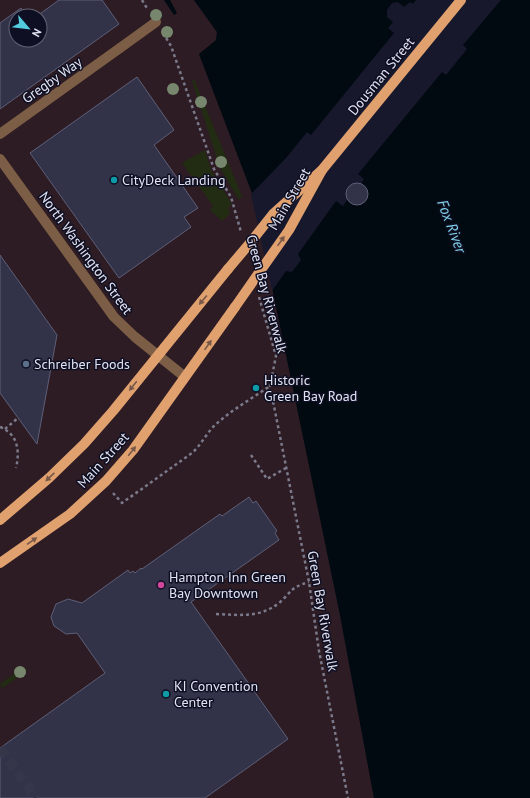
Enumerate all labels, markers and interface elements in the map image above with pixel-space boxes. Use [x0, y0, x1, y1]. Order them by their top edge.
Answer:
north arrow [8, 8, 48, 48]
text: N [29, 26, 45, 39]
street label: Dousman Street [344, 33, 418, 119]
street label: Gregby Way [19, 53, 86, 107]
street label: Main Street [264, 164, 314, 233]
place label: CityDeck Landing [122, 171, 226, 189]
marker: CityDeck Landing [109, 175, 119, 185]
street label: North Washington Street [35, 188, 137, 318]
water label: Fox River [433, 197, 471, 256]
street label: Green Bay Riverwalk [242, 233, 292, 356]
one-way arrow [277, 236, 285, 246]
one-way arrow [199, 294, 208, 305]
one-way arrow [204, 340, 212, 351]
place label: Schreiber Foods [34, 355, 130, 373]
marker: Schreiber Foods [21, 359, 31, 369]
place label: Historic Green Bay Road [264, 371, 357, 405]
one-way arrow [129, 380, 137, 391]
marker: Historic Green Bay Road [251, 383, 261, 393]
street label: Main Street [73, 428, 133, 492]
one-way arrow [127, 446, 136, 457]
one-way arrow [45, 473, 55, 482]
one-way arrow [27, 537, 38, 545]
street label: Green Bay Riverwalk [304, 549, 343, 673]
place label: Hampton Inn Green Bay Downtown [169, 568, 286, 602]
marker: Hampton Inn Green Bay Downtown [156, 580, 166, 590]
place label: KI Convention Center [174, 677, 258, 711]
marker: KI Convention Center [161, 689, 171, 699]

